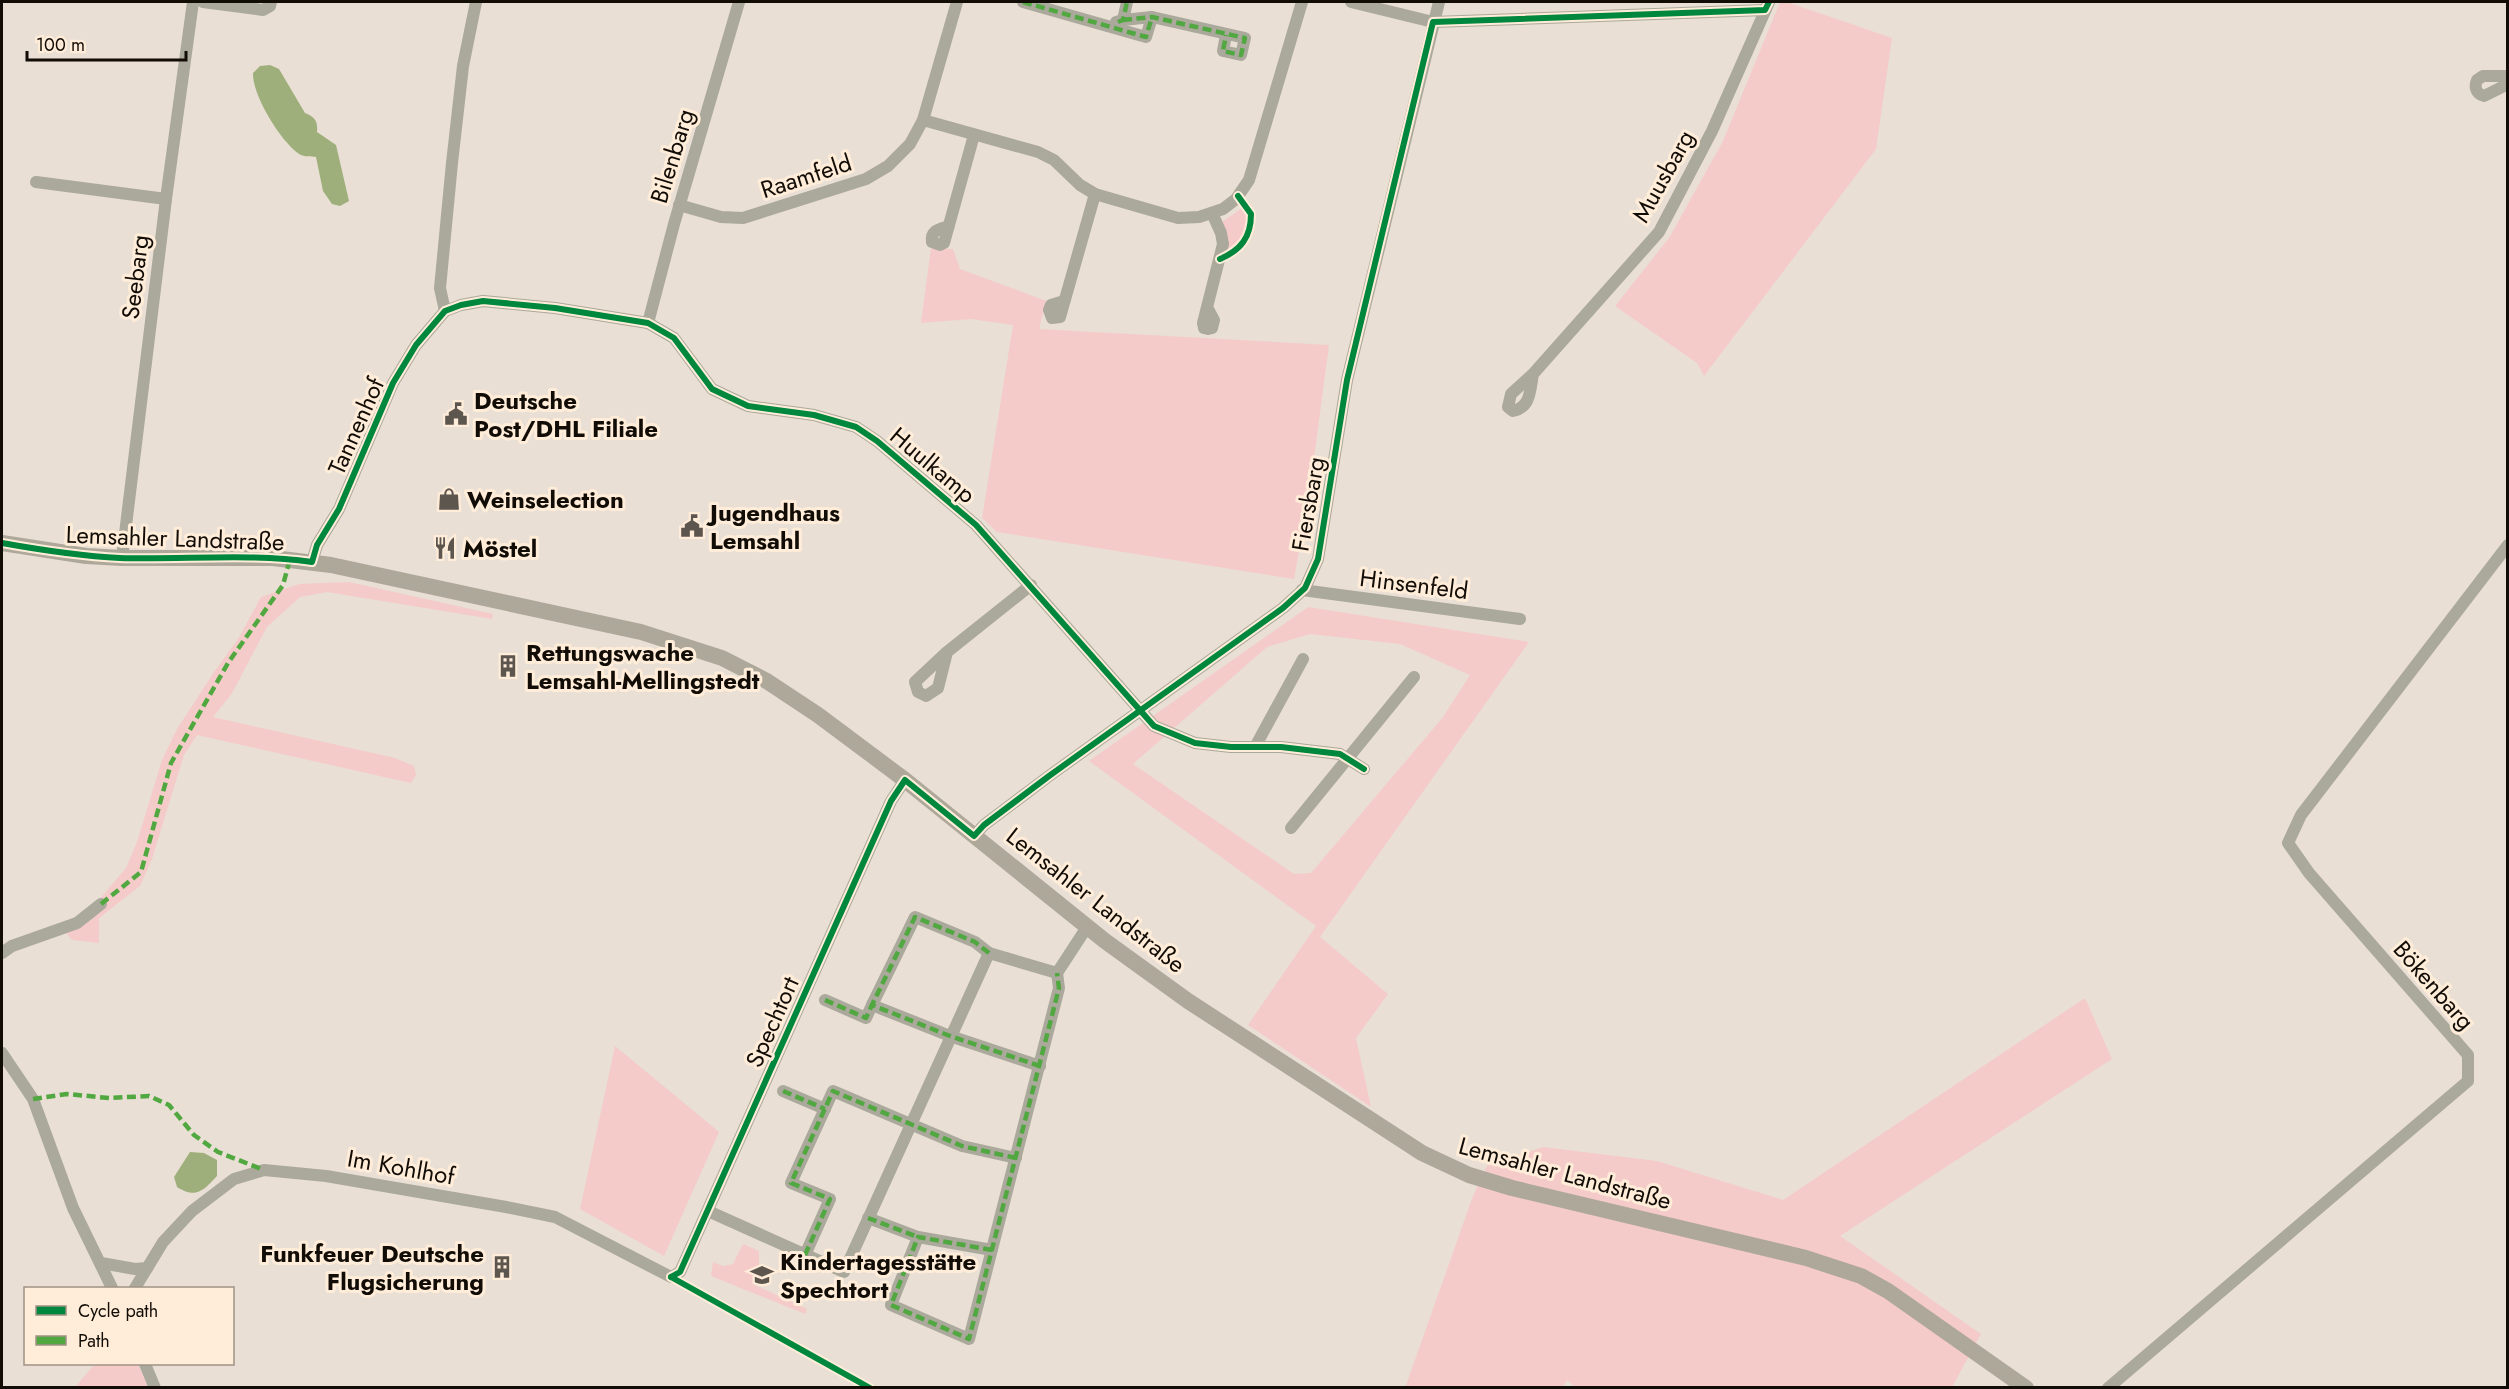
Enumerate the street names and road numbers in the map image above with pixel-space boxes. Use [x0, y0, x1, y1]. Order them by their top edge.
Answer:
street label: Bilenbarg [641, 105, 703, 207]
street label: Muusbarg [1623, 123, 1703, 229]
street label: Raamfeld [756, 145, 856, 207]
street label: Seebarg [112, 233, 158, 321]
street label: Tannenhof [319, 371, 393, 480]
street label: Huulkamp [883, 419, 983, 511]
street label: Fiersbarg [1282, 454, 1334, 554]
street label: Lemsahler Landstraße [65, 517, 285, 559]
street label: Hinsenfeld [1358, 560, 1470, 608]
street label: Lemsahler Landstraße [999, 819, 1193, 981]
street label: Bökenbarg [2385, 933, 2483, 1037]
street label: Spechtort [736, 971, 808, 1073]
street label: Lemsahler Landstraße [1455, 1128, 1675, 1218]
street label: Im Kohlhof [345, 1140, 459, 1194]

